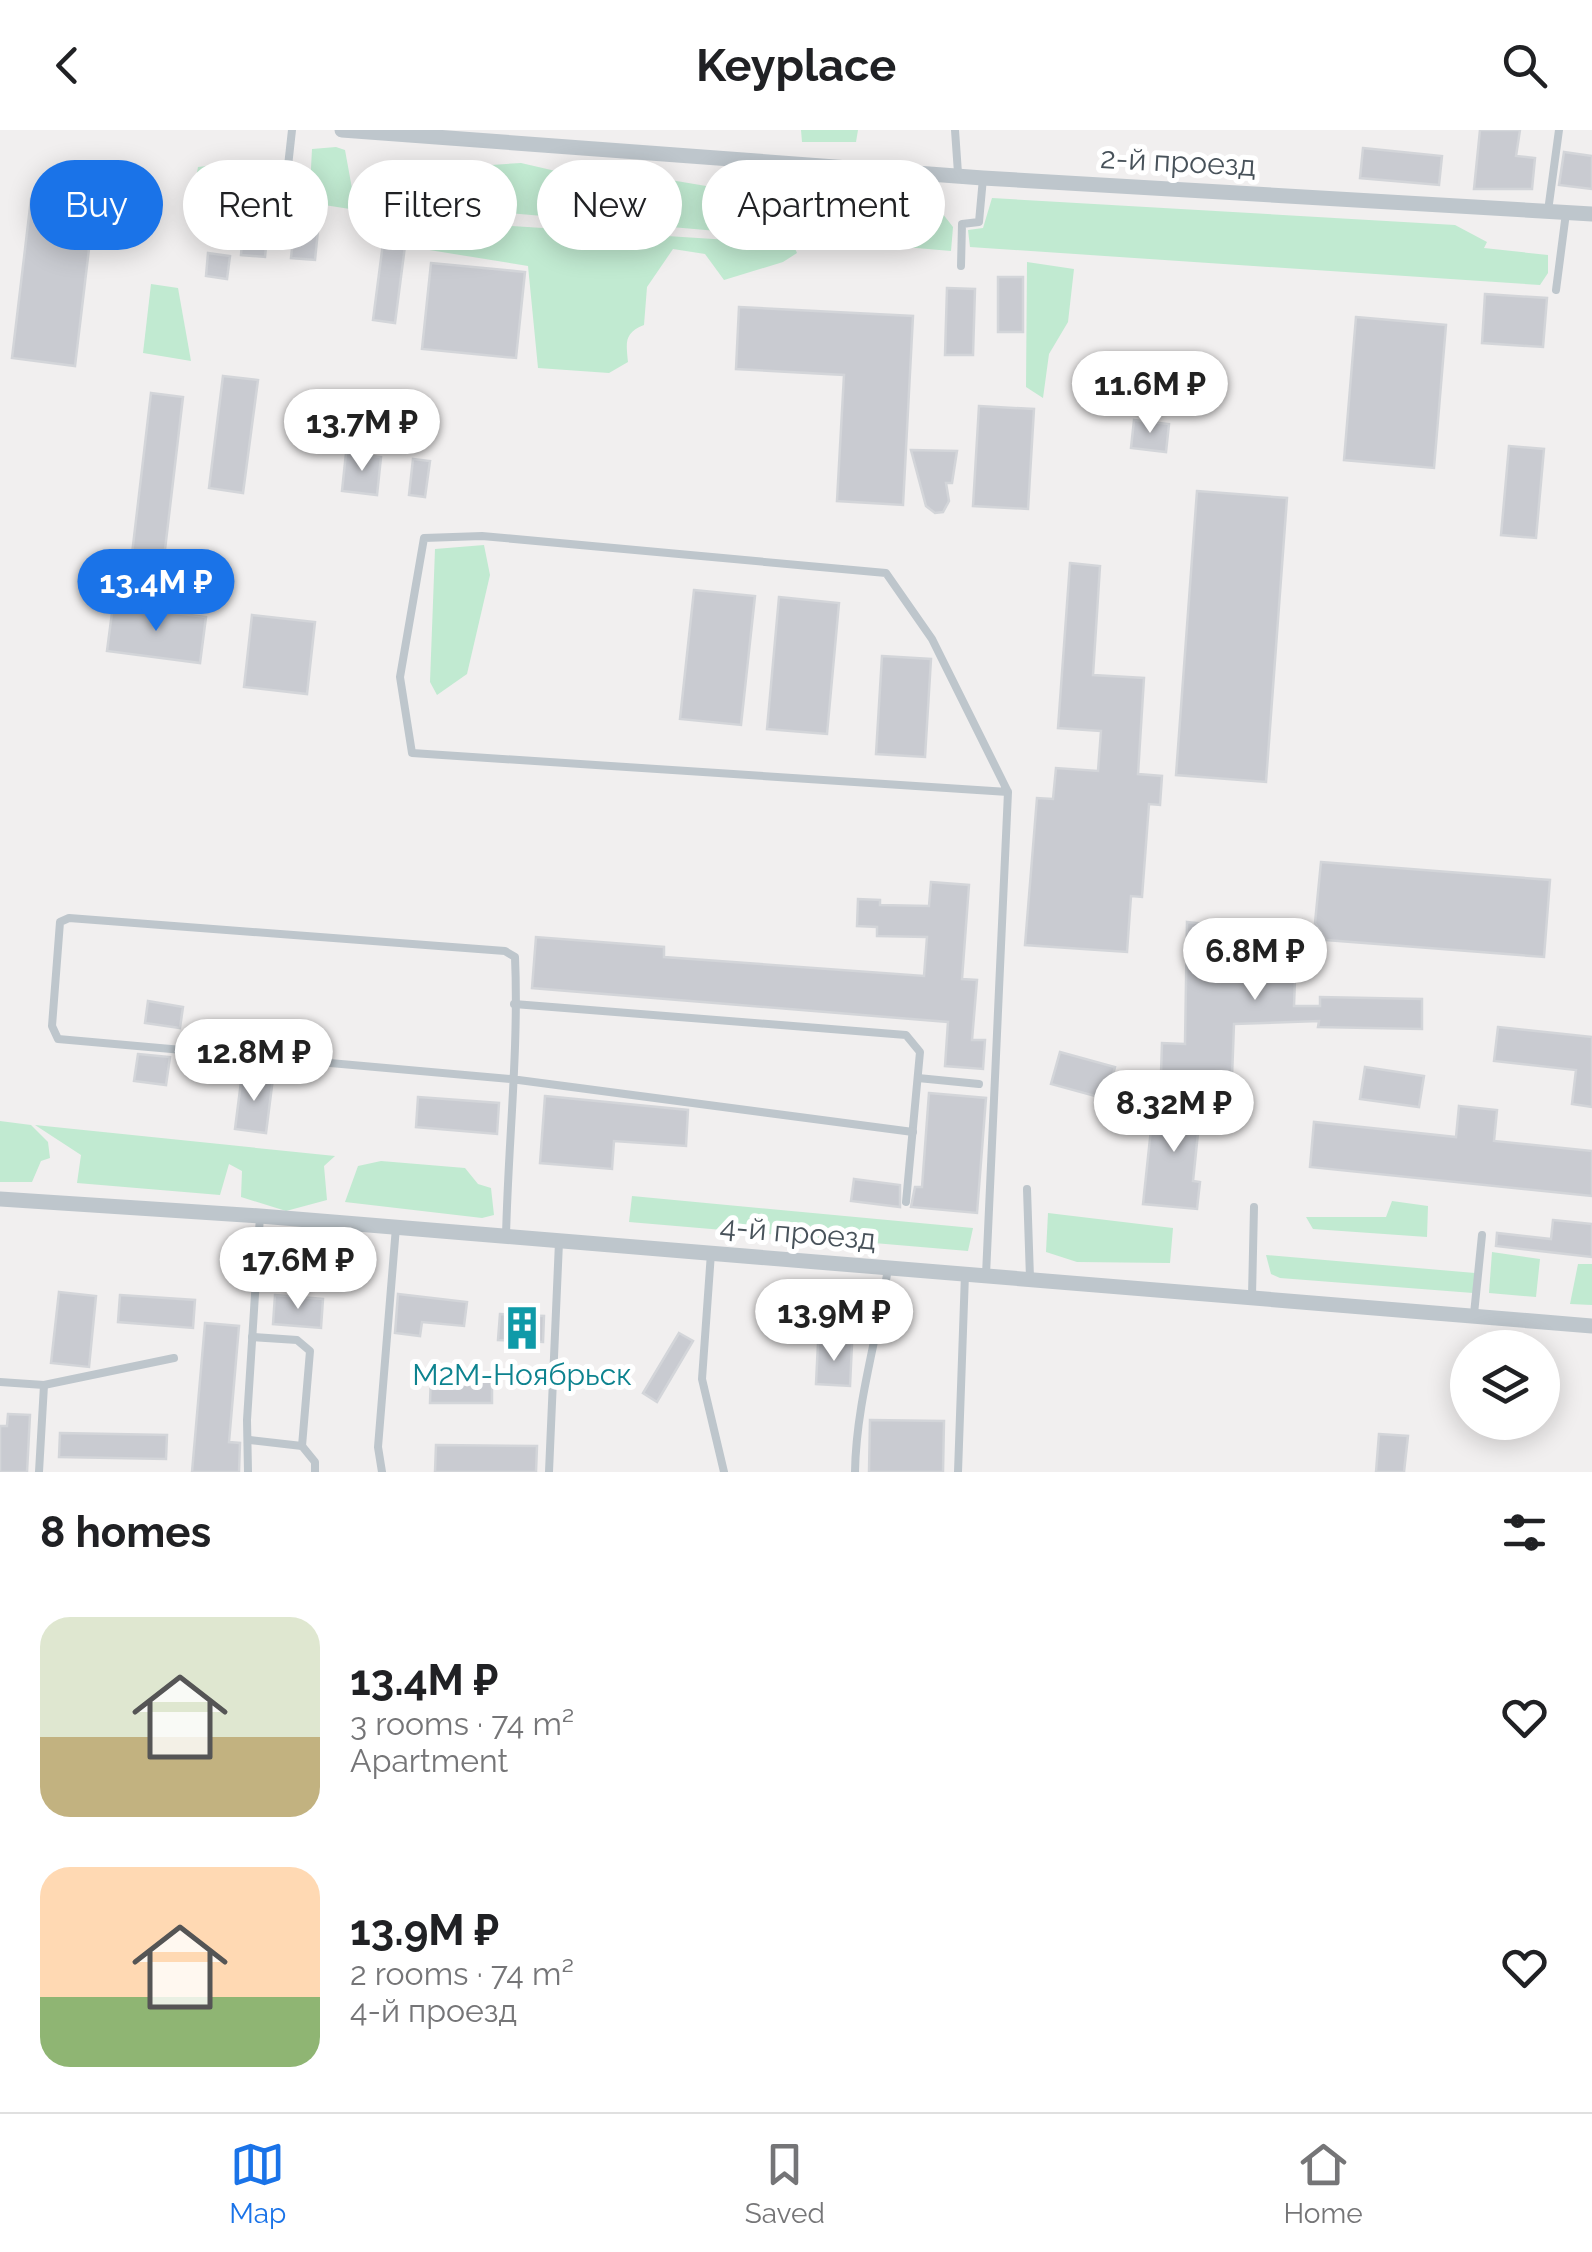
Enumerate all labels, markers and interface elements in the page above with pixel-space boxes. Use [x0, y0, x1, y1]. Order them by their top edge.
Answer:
icon: back [40, 38, 95, 93]
icon: search [1497, 38, 1552, 93]
text: Keyplace [696, 39, 896, 92]
street label: 2-й проезд [1099, 140, 1257, 183]
chip: Buy [30, 160, 163, 250]
chip: Rent [183, 160, 328, 250]
chip: Filters [348, 160, 517, 250]
chip: New [537, 160, 682, 250]
chip: Apartment [702, 160, 945, 250]
pin: 11.6M ₽ [1058, 351, 1242, 436]
text: 11.6M ₽ [1094, 365, 1206, 402]
pin: 13.7M ₽ [270, 389, 454, 474]
text: 13.7M ₽ [306, 403, 418, 440]
pin: 13.4M ₽ [64, 549, 248, 634]
text: 13.4M ₽ [99, 563, 213, 600]
pin: 6.8M ₽ [1174, 918, 1336, 1003]
text: 6.8M ₽ [1205, 932, 1305, 969]
pin: 12.8M ₽ [162, 1019, 346, 1104]
text: 12.8M ₽ [197, 1033, 311, 1070]
pin: 8.32M ₽ [1082, 1070, 1266, 1155]
text: 8.32M ₽ [1116, 1084, 1232, 1121]
street label: 4-й проезд [719, 1208, 878, 1257]
pin: 17.6M ₽ [206, 1227, 390, 1312]
text: 17.6M ₽ [242, 1241, 354, 1278]
pin: 13.9M ₽ [742, 1279, 926, 1364]
text: 13.9M ₽ [777, 1293, 891, 1330]
building icon: М2М-Ноябрьск [498, 1304, 546, 1352]
map controls [1450, 1330, 1560, 1440]
button: layers [1450, 1330, 1560, 1440]
place label: М2М-Ноябрьск [412, 1357, 632, 1392]
icon: filters [1497, 1505, 1552, 1560]
text: 8 homes [40, 1508, 211, 1557]
text: 13.4M ₽ [350, 1656, 498, 1705]
icon: home [120, 1657, 240, 1777]
icon: heart [1497, 1690, 1552, 1745]
text: 3 rooms · 74 m² [350, 1705, 574, 1742]
text: Apartment [350, 1742, 508, 1779]
text: 13.9M ₽ [350, 1906, 499, 1955]
icon: home [120, 1907, 240, 2027]
icon: heart [1497, 1940, 1552, 1995]
text: 2 rooms · 74 m² [350, 1955, 574, 1992]
text: 4-й проезд [350, 1992, 517, 2029]
tab: Map [229, 2137, 286, 2230]
tab: Saved [745, 2137, 825, 2230]
tab: Home [1283, 2137, 1363, 2230]

